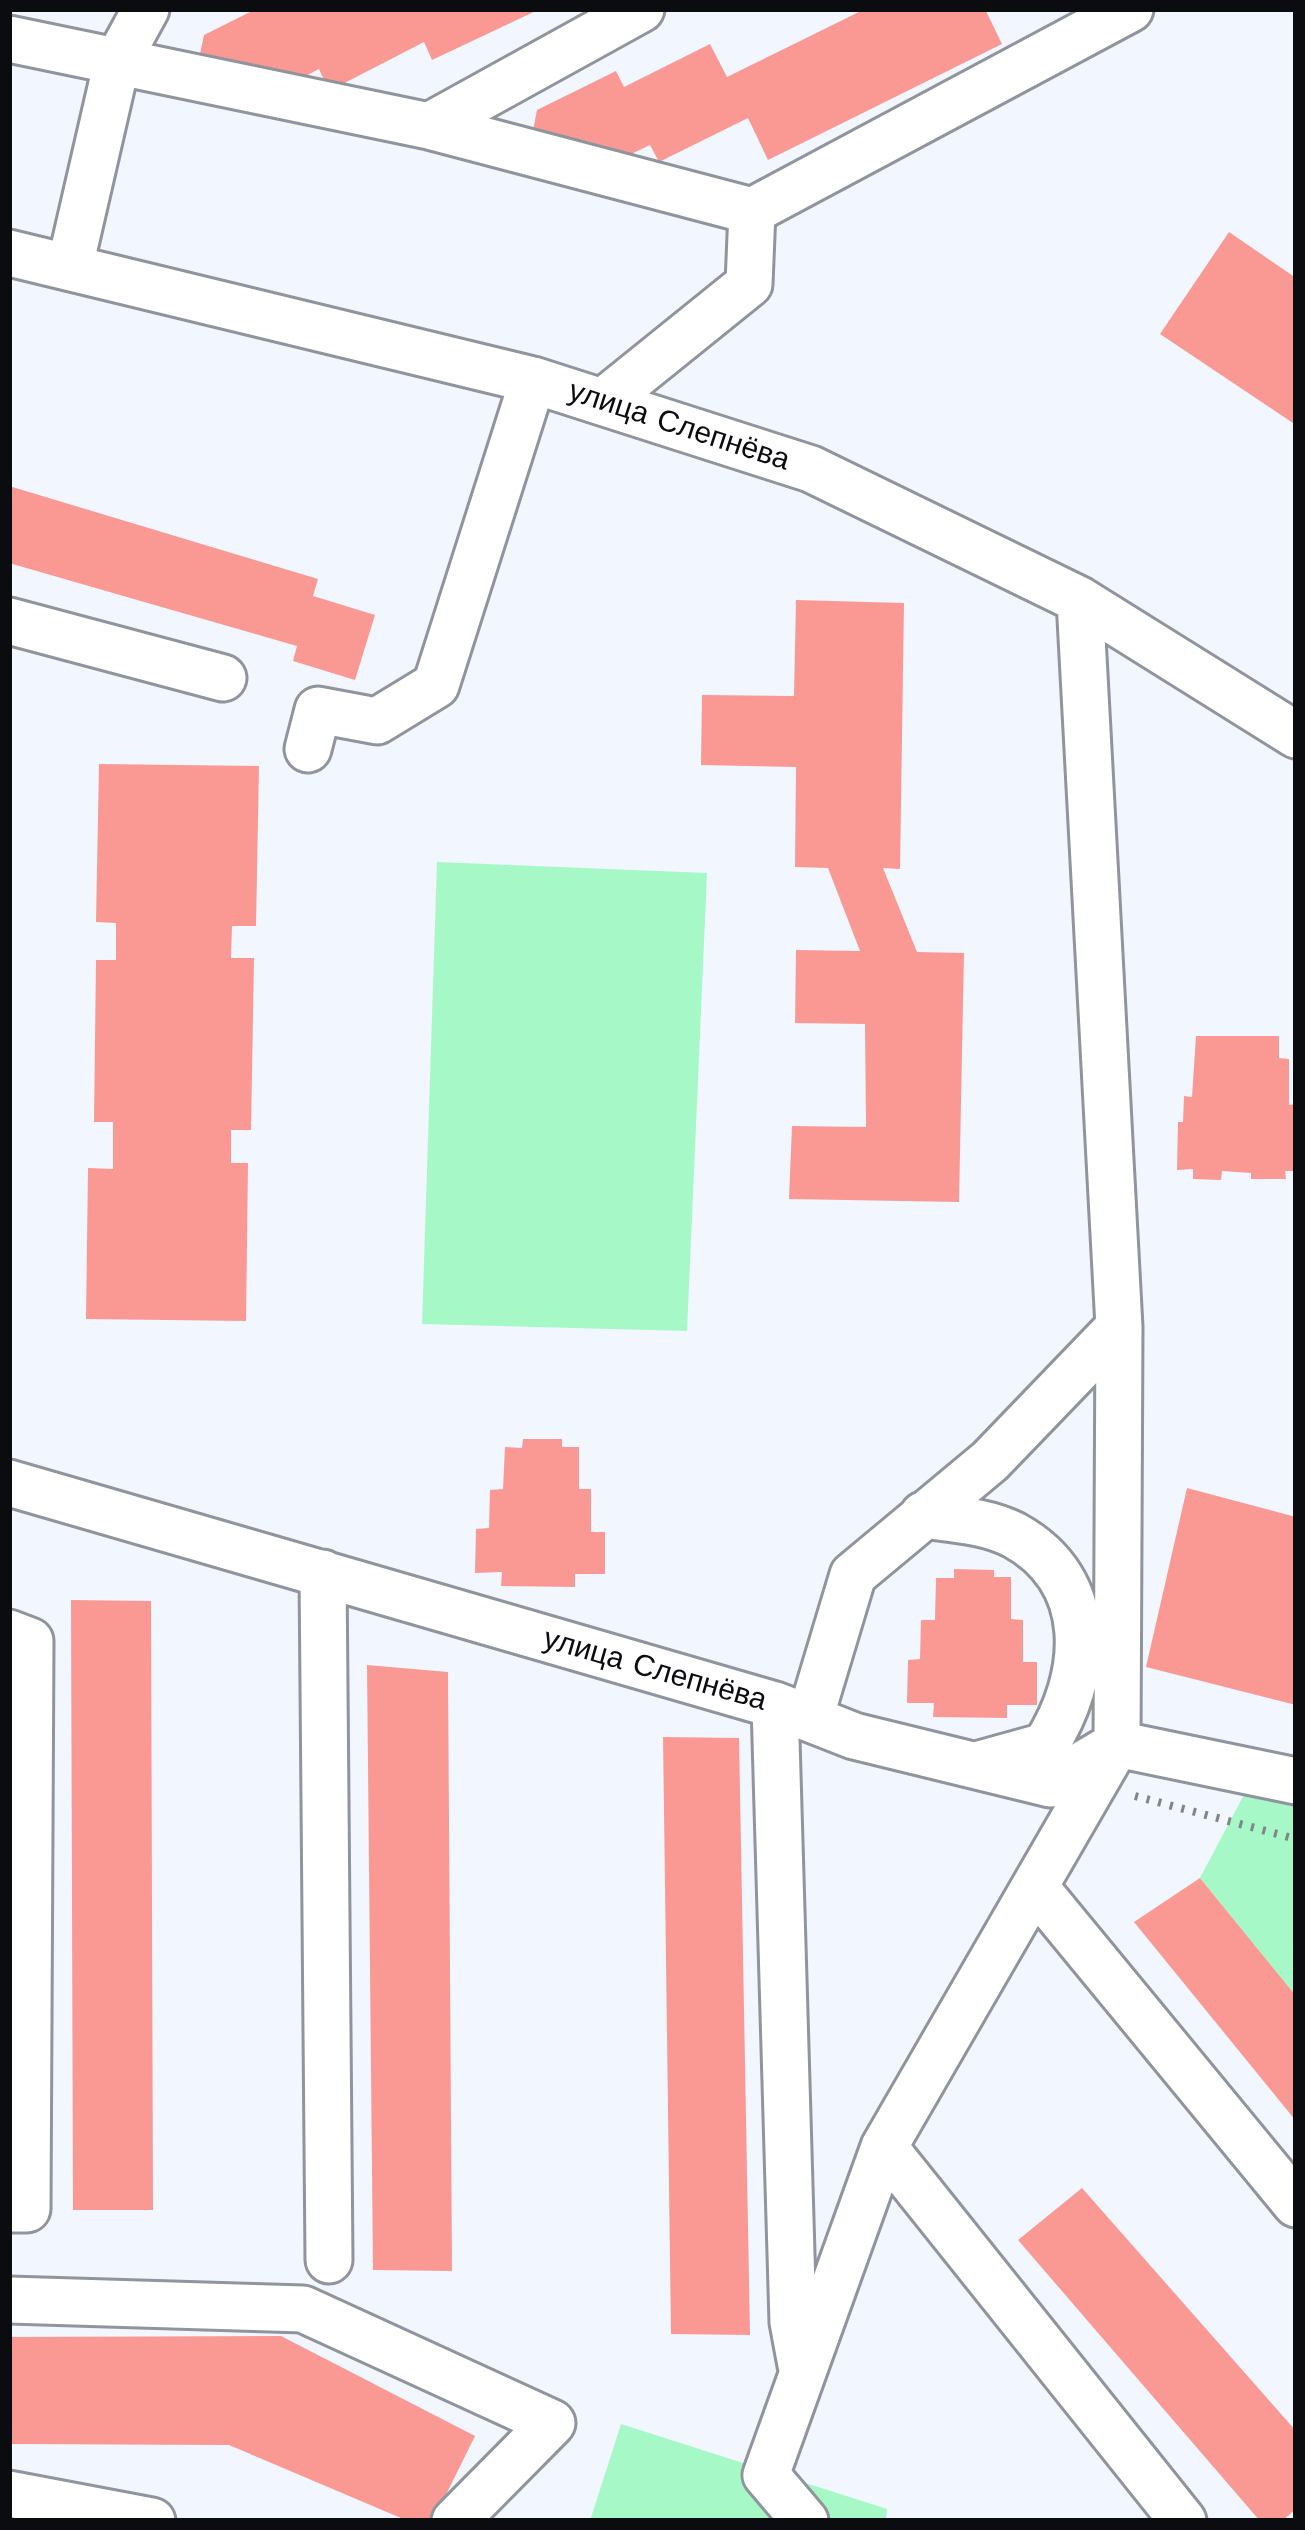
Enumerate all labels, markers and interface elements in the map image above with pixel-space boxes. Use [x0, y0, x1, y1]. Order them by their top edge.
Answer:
street label: улица Слепнёва [564, 373, 794, 479]
street label: улица Слепнёва [539, 1621, 771, 1719]

